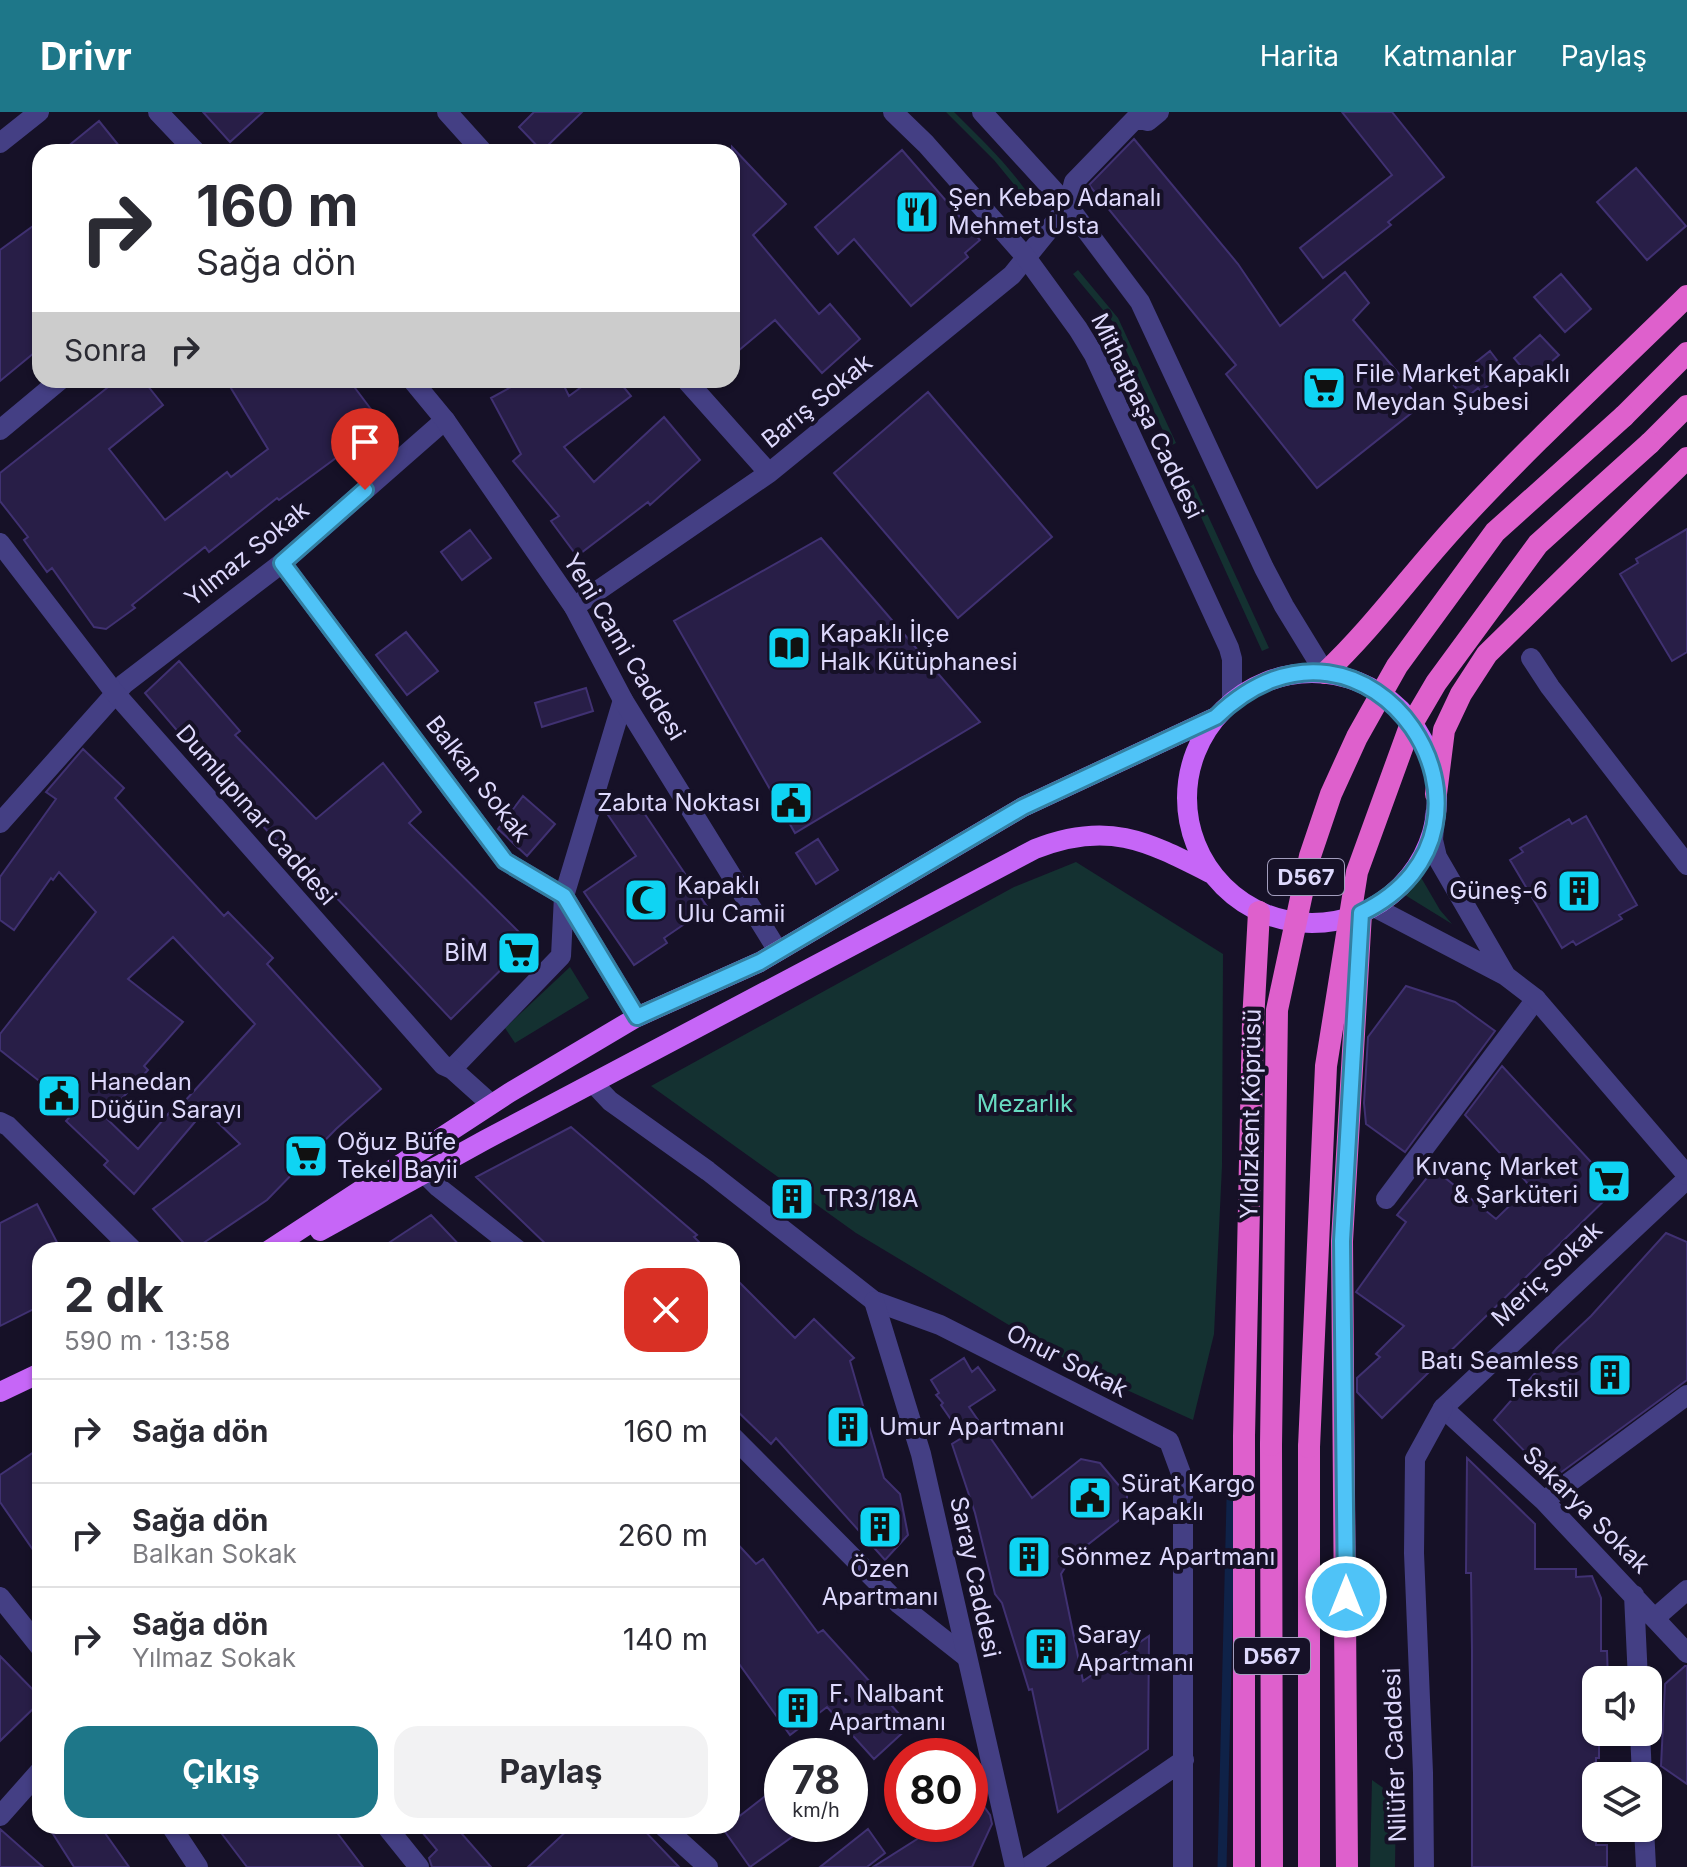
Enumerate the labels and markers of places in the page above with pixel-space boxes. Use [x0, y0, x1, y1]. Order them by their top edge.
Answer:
place label: Şen Kebap Adanalı Mehmet Usta [948, 183, 1161, 240]
restaurant icon: Şen Kebap Adanalı Mehmet Usta [893, 188, 941, 236]
place label: File Market Kapaklı Meydan Şubesi [1355, 359, 1570, 416]
supermarket icon: File Market Kapaklı Meydan Şubesi [1300, 364, 1348, 412]
pin [331, 408, 399, 490]
place label: Kapaklı İlçe Halk Kütüphanesi [820, 619, 1018, 676]
library icon: Kapaklı İlçe Halk Kütüphanesi [765, 624, 813, 672]
public building icon: Zabıta Noktası [767, 779, 815, 827]
place label: Zabıta Noktası [597, 788, 760, 817]
building icon: Güneş-6 [1555, 867, 1603, 915]
place label: Kapaklı Ulu Camii [677, 871, 785, 928]
mosque icon: Kapaklı Ulu Camii [622, 876, 670, 924]
place label: Güneş-6 [1449, 876, 1548, 905]
supermarket icon: BİM [495, 929, 543, 977]
place label: BİM [444, 938, 488, 967]
place label: Hanedan Düğün Sarayı [90, 1067, 242, 1124]
public building icon: Hanedan Düğün Sarayı [35, 1072, 83, 1120]
place label: Oğuz Büfe Tekel Bayii [337, 1127, 458, 1184]
supermarket icon: Oğuz Büfe Tekel Bayii [282, 1132, 330, 1180]
place label: Kıvanç Market & Şarküteri [1415, 1152, 1578, 1209]
supermarket icon: Kıvanç Market & Şarküteri [1585, 1157, 1633, 1205]
building icon: TR3/18A [768, 1175, 816, 1223]
place label: TR3/18A [823, 1184, 919, 1213]
place label: Batı Seamless Tekstil [1420, 1346, 1579, 1403]
building icon: Batı Seamless Tekstil [1586, 1351, 1634, 1399]
building icon: Umur Apartmanı [824, 1403, 872, 1451]
place label: Umur Apartmanı [879, 1412, 1065, 1441]
place label: Sürat Kargo Kapaklı [1121, 1469, 1255, 1526]
public building icon: Sürat Kargo Kapaklı [1066, 1474, 1114, 1522]
building icon: Özen Apartmanı [856, 1503, 904, 1551]
building icon: Sönmez Apartmanı [1005, 1533, 1053, 1581]
place label: Sönmez Apartmanı [1060, 1542, 1275, 1571]
place label: Özen Apartmanı [822, 1554, 938, 1611]
place label: Saray Apartmanı [1077, 1620, 1194, 1677]
building icon: Saray Apartmanı [1022, 1625, 1070, 1673]
place label: F. Nalbant Apartmanı [829, 1679, 946, 1736]
building icon: F. Nalbant Apartmanı [774, 1684, 822, 1732]

